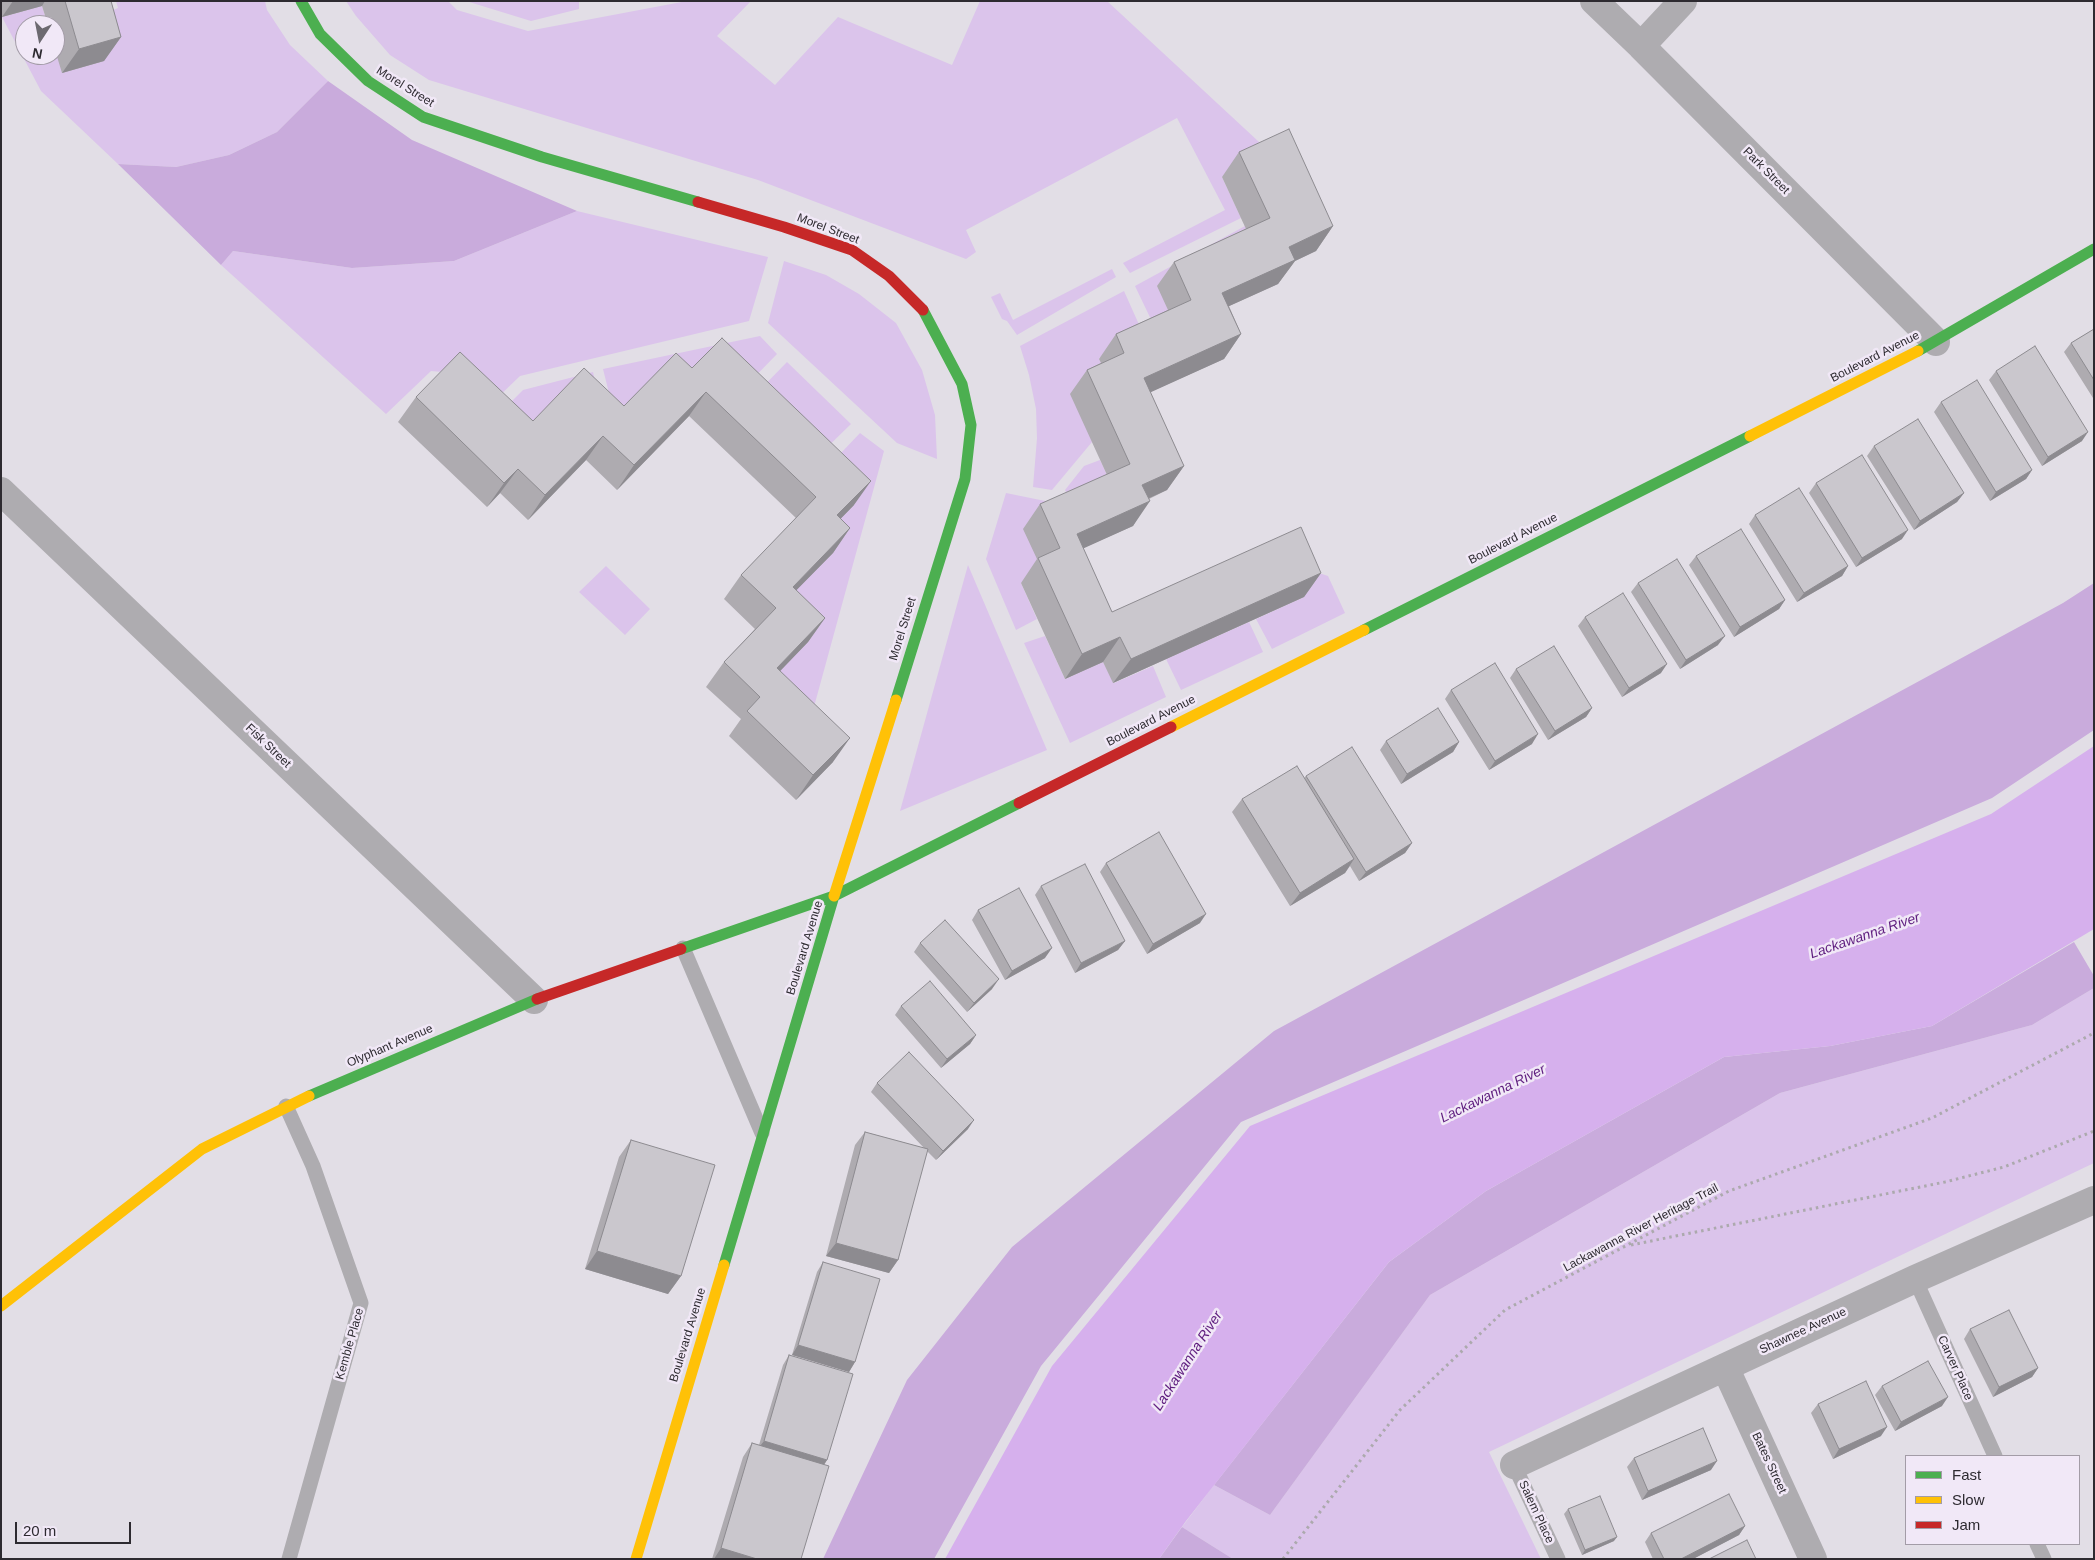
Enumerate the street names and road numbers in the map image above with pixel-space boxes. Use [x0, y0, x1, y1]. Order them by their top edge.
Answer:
street label: Morel Street [373, 64, 437, 110]
street label: Park Street [1740, 145, 1792, 197]
street label: Morel Street [795, 211, 861, 247]
street label: Boulevard Avenue [1828, 328, 1922, 386]
street label: Boulevard Avenue [1466, 510, 1560, 568]
street label: Morel Street [887, 596, 919, 662]
street label: Boulevard Avenue [1104, 692, 1198, 750]
street label: Fisk Street [242, 721, 294, 771]
street label: Boulevard Avenue [784, 899, 826, 997]
street label: Olyphant Avenue [345, 1021, 435, 1071]
street label: Lackawanna River Heritage Trail [1561, 1181, 1721, 1275]
street label: Boulevard Avenue [667, 1286, 709, 1384]
street label: Shawnee Avenue [1757, 1305, 1849, 1357]
street label: Kemble Place [333, 1306, 367, 1382]
street label: Carver Place [1934, 1333, 1976, 1403]
street label: Bates Street [1749, 1430, 1789, 1496]
street label: Salem Place [1515, 1478, 1557, 1546]

